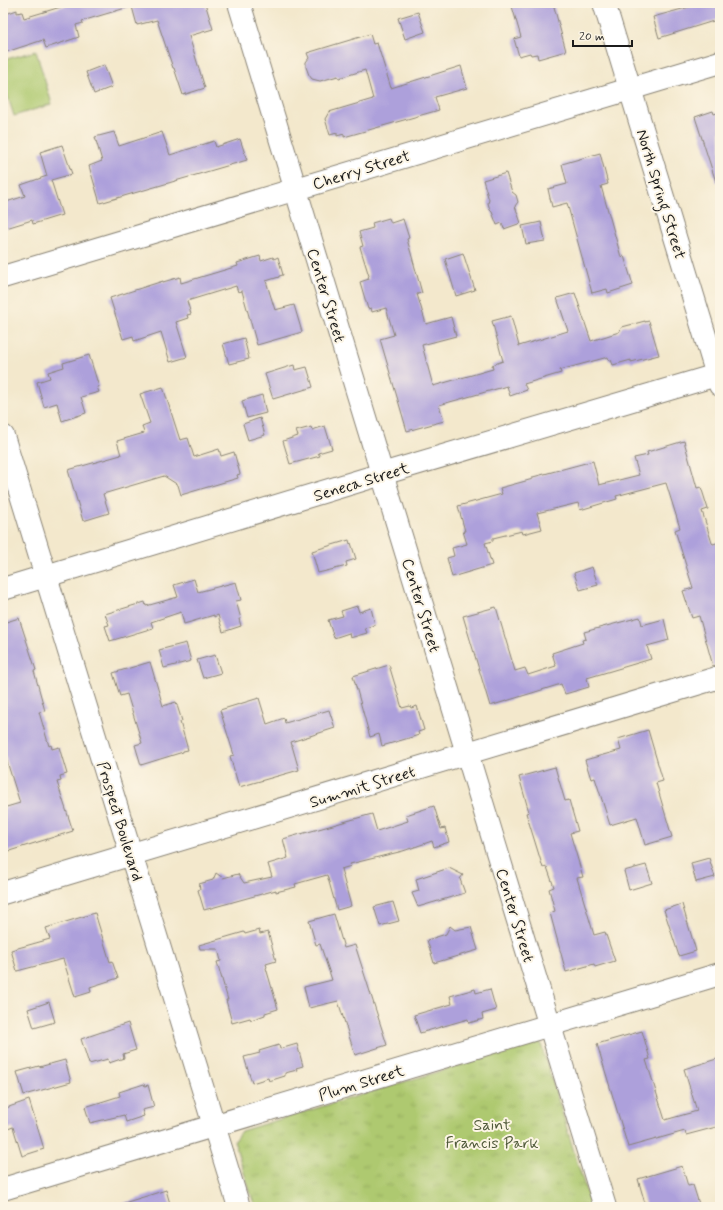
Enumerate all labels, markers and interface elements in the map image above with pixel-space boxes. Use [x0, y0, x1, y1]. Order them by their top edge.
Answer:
scale bar [573, 22, 632, 48]
text: 20 m [579, 29, 605, 45]
street label: North Spring Street [630, 127, 690, 263]
street label: Cherry Street [310, 146, 413, 195]
street label: Center Street [301, 246, 350, 345]
street label: Seneca Street [311, 458, 412, 507]
street label: Center Street [396, 556, 445, 655]
street label: Prospect Boulevard [91, 759, 148, 884]
street label: Summit Street [307, 761, 418, 813]
street label: Center Street [490, 866, 539, 965]
street label: Plum Street [316, 1060, 407, 1106]
park label: Saint Francis Park [446, 1115, 538, 1154]

